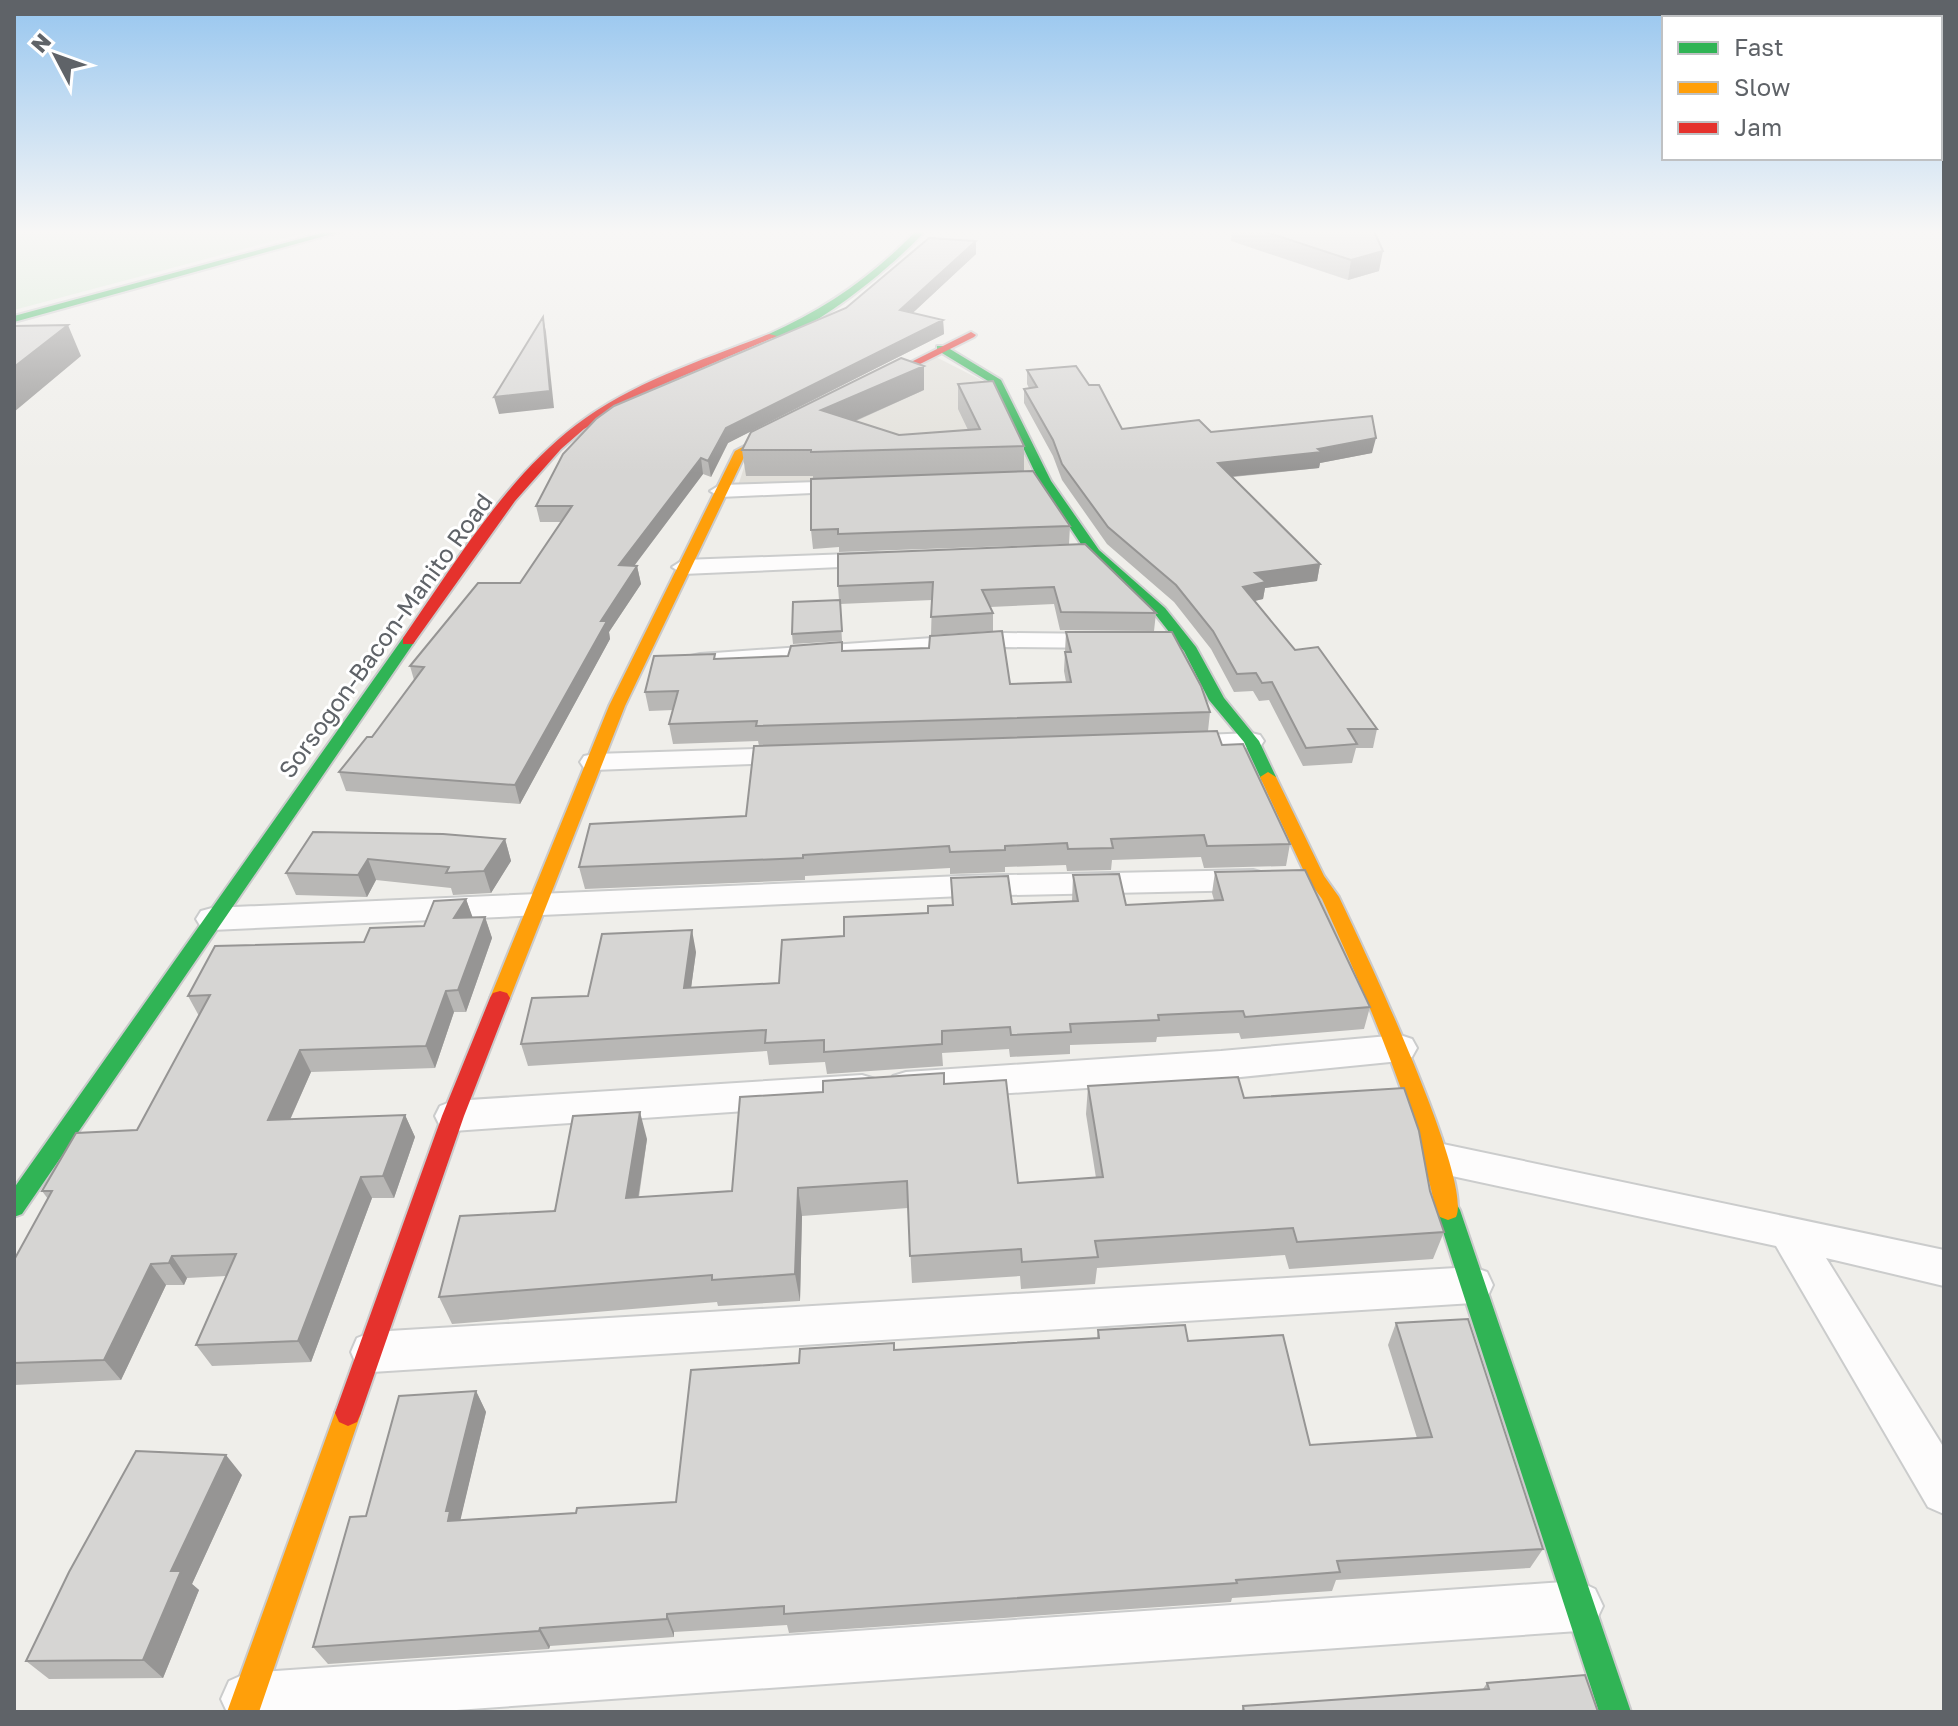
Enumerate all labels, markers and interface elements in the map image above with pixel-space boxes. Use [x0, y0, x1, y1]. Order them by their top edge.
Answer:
north arrow [16, 16, 96, 96]
legend [1662, 16, 1942, 160]
text: N [25, 27, 56, 58]
text: Fast [1734, 32, 1784, 61]
text: Slow [1734, 72, 1790, 101]
text: Jam [1734, 112, 1782, 141]
street label: Sorsogon-Bacon-Manito Road [272, 487, 498, 783]

